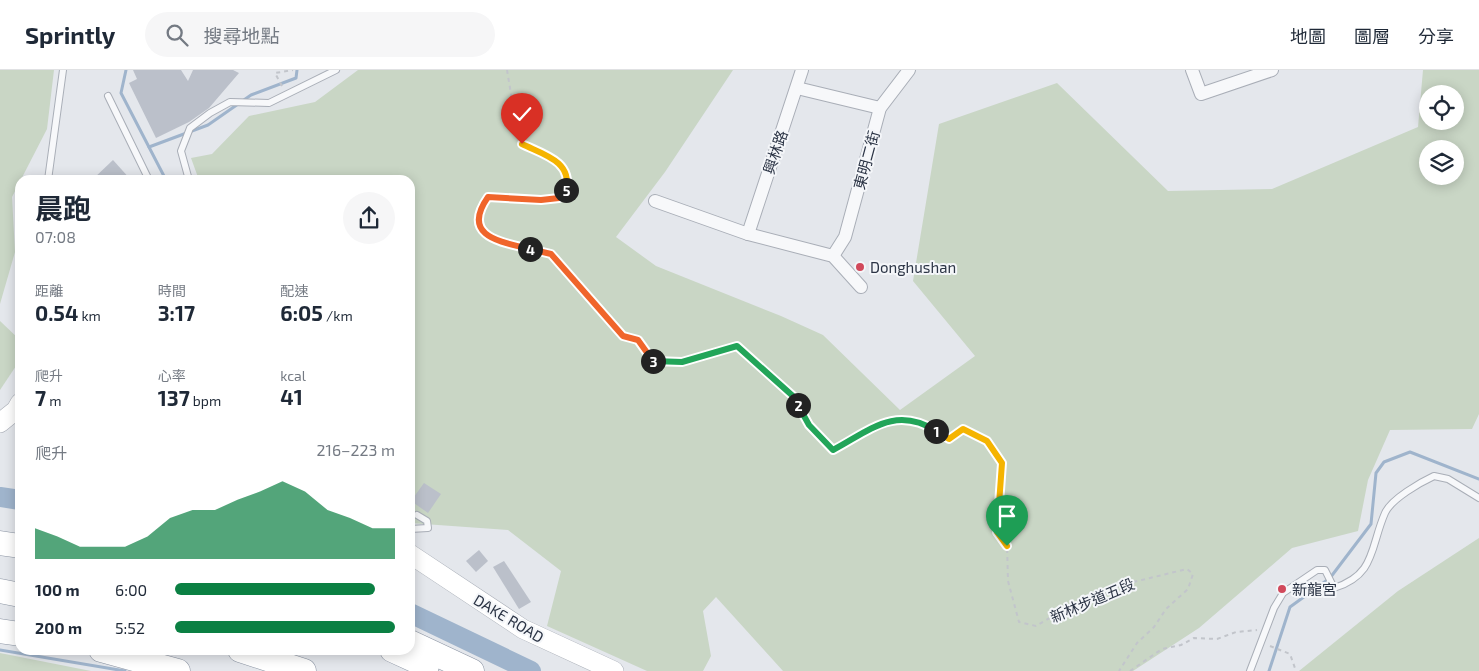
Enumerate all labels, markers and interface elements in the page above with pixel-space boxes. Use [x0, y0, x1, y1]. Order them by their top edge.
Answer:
search box [145, 12, 495, 57]
text: Sprintly [25, 20, 115, 49]
icon: search [163, 21, 191, 49]
text: 搜尋地點 [203, 24, 279, 47]
text: 地圖 [1290, 25, 1326, 47]
text: 圖層 [1354, 25, 1390, 47]
text: 分享 [1418, 25, 1454, 47]
map controls [1419, 85, 1464, 185]
button: locate [1419, 85, 1464, 130]
pin [501, 93, 543, 144]
icon: check [508, 100, 536, 128]
street label: 興林路 [759, 128, 791, 176]
street label: 東明二街 [850, 129, 882, 191]
button: layers [1419, 140, 1464, 185]
pin: 5 [554, 178, 578, 202]
text: 5 [563, 182, 570, 199]
text: 晨跑 [35, 191, 91, 225]
button: share [343, 192, 395, 244]
text: 07:08 [35, 227, 76, 246]
pin: 4 [518, 236, 542, 262]
text: 4 [526, 241, 535, 258]
place label: Donghushan [870, 258, 956, 276]
marker: Donghushan [854, 261, 866, 273]
text: 距離 [35, 282, 63, 299]
text: 時間 [158, 282, 186, 299]
text: 配速 [280, 282, 308, 299]
text: 0.54 [35, 300, 78, 325]
text: 3:17 [158, 300, 195, 325]
text: 6:05 [280, 300, 323, 325]
text: km [78, 307, 101, 324]
text: /km [323, 307, 353, 324]
pin: 3 [640, 348, 666, 374]
text: 3 [650, 353, 657, 370]
text: 爬升 [35, 367, 63, 384]
text: 心率 [158, 367, 186, 384]
text: kcal [280, 367, 306, 384]
text: 41 [280, 384, 303, 409]
text: 7 [35, 385, 46, 410]
text: 137 [158, 385, 190, 410]
text: m [46, 392, 61, 409]
text: bpm [190, 392, 221, 409]
pin: 2 [786, 392, 810, 418]
text: 2 [794, 397, 803, 414]
pin: 1 [924, 418, 948, 444]
text: 1 [933, 423, 940, 440]
text: 216–223 m [317, 440, 395, 459]
text: 爬升 [35, 443, 67, 462]
pin [986, 495, 1028, 546]
icon: arrive [993, 502, 1021, 530]
street label: 新林步道五段 [1047, 574, 1137, 626]
text: 100 m [35, 580, 80, 599]
text: 6:00 [115, 580, 147, 599]
place label: 新龍宮 [1292, 580, 1337, 598]
marker: 新龍宮 [1276, 583, 1288, 595]
street label: DAKE ROAD [471, 590, 547, 646]
text: 200 m [35, 618, 82, 637]
text: 5:52 [115, 618, 145, 637]

